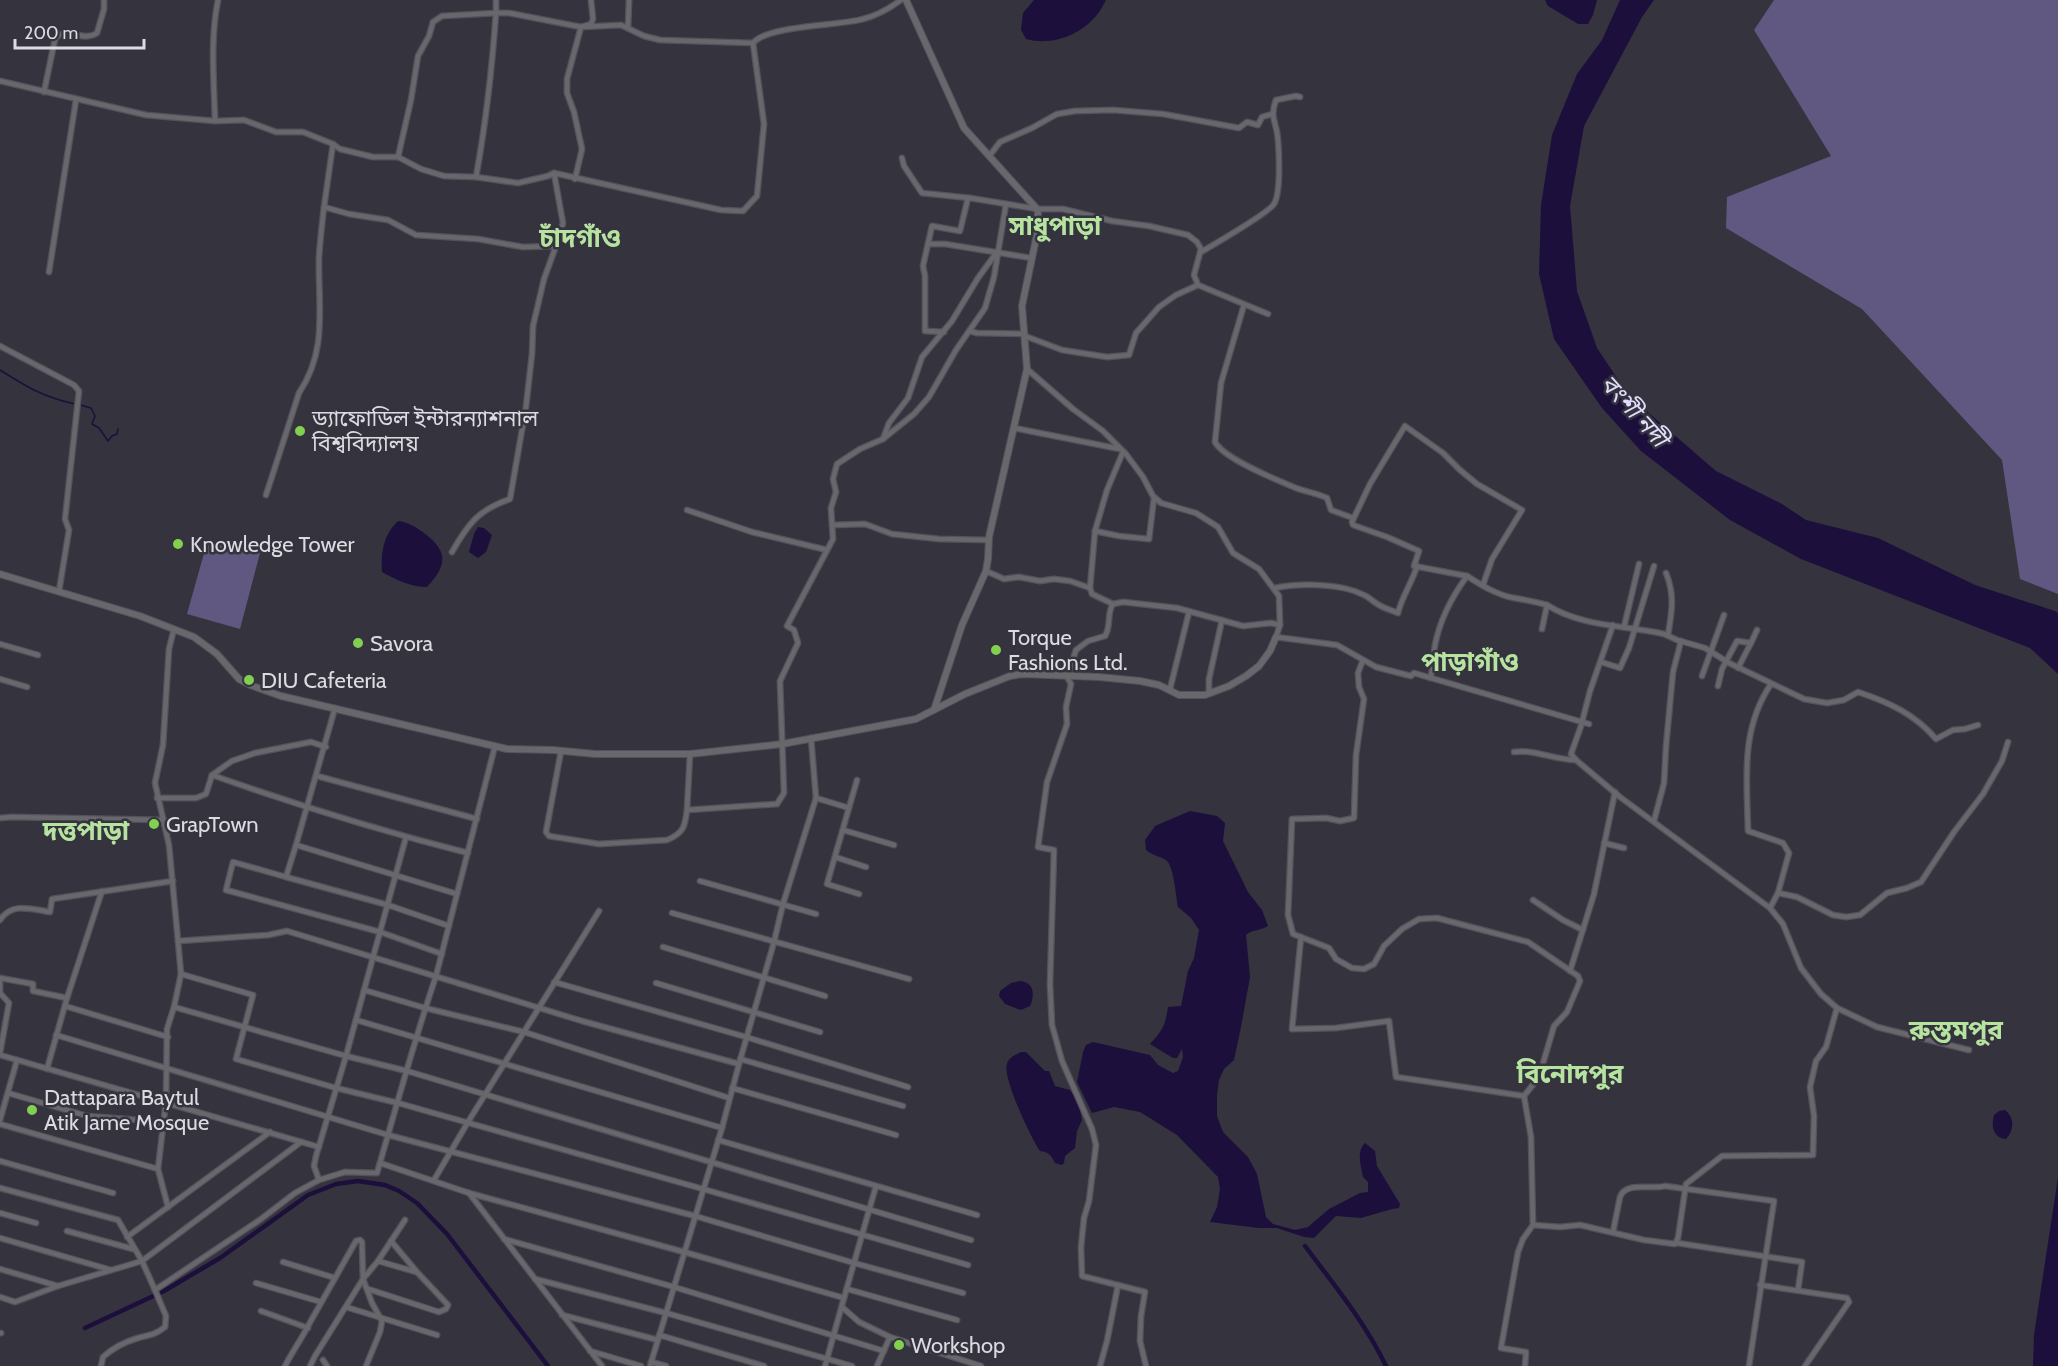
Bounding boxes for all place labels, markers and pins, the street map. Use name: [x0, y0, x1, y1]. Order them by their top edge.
place label: ড্যাফোডিল ইন্টারন্যাশনাল বিশ্ববিদ্যালয়: [311, 405, 539, 457]
marker: ড্যাফোডিল ইন্টারন্যাশনাল বিশ্ববিদ্যালয়: [293, 424, 307, 438]
place label: Knowledge Tower: [190, 531, 354, 558]
marker: Knowledge Tower: [171, 537, 185, 551]
place label: Torque Fashions Ltd.: [1008, 624, 1128, 676]
place label: Savora: [370, 630, 434, 657]
marker: Savora: [351, 636, 365, 650]
marker: Torque Fashions Ltd.: [989, 643, 1003, 657]
place label: DIU Cafeteria: [261, 667, 387, 694]
marker: DIU Cafeteria: [242, 673, 256, 687]
place label: GrapTown: [166, 811, 259, 838]
marker: GrapTown: [147, 817, 161, 831]
place label: Dattapara Baytul Atik Jame Mosque: [44, 1084, 209, 1136]
marker: Dattapara Baytul Atik Jame Mosque: [25, 1103, 39, 1117]
place label: Workshop: [911, 1332, 1005, 1359]
marker: Workshop: [892, 1338, 906, 1352]

